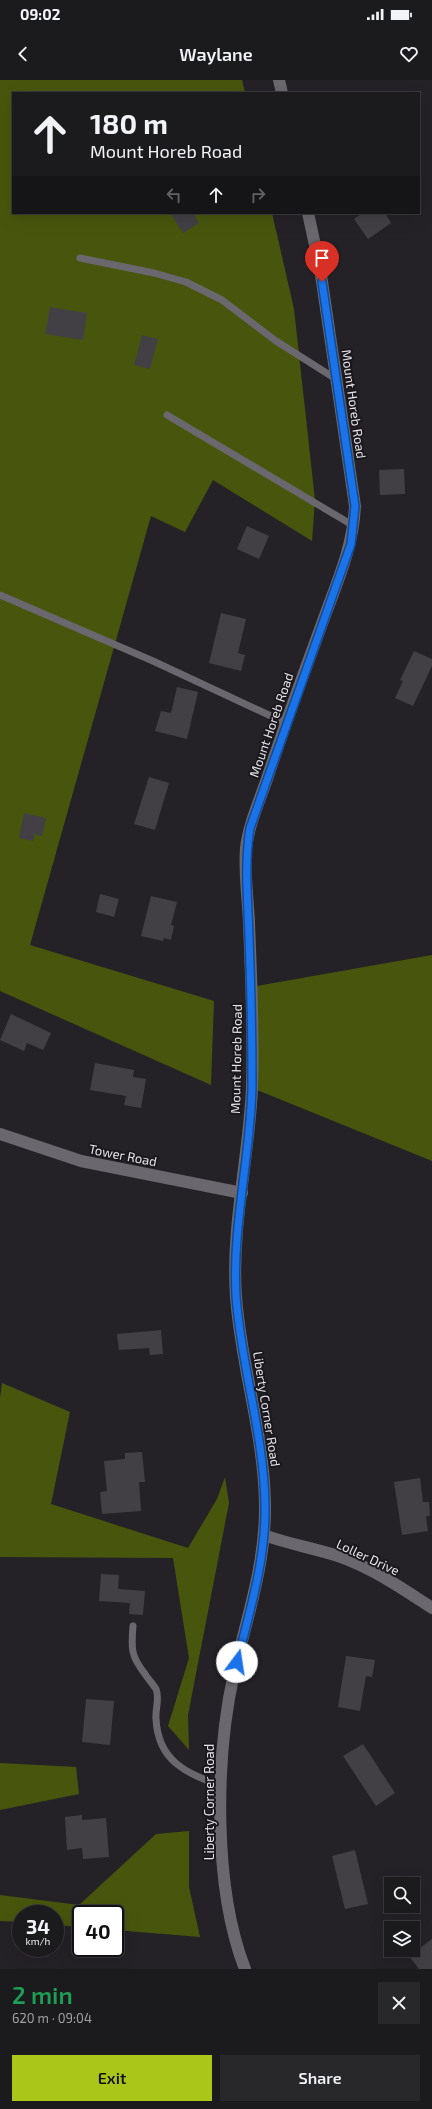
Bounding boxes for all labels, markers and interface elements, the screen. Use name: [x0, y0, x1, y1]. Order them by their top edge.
text: 09:02: [20, 5, 60, 23]
icon: back: [12, 43, 34, 65]
text: Waylane: [179, 43, 253, 65]
icon: heart: [398, 43, 420, 65]
text: 180 m: [90, 106, 168, 140]
icon: ahead: [24, 108, 76, 160]
text: Mount Horeb Road: [90, 140, 242, 162]
icon: left: [163, 184, 185, 206]
icon: ahead: [205, 184, 227, 206]
icon: right: [247, 184, 269, 206]
pin: [305, 241, 339, 282]
icon: arrive: [311, 247, 333, 269]
street label: Mount Horeb Road: [338, 348, 370, 460]
street label: Mount Horeb Road: [246, 670, 296, 780]
street label: Mount Horeb Road: [227, 1004, 245, 1114]
street label: Tower Road: [88, 1141, 158, 1169]
street label: Liberty Corner Road: [250, 1350, 284, 1468]
street label: Loller Drive: [334, 1535, 402, 1579]
position arrow: [216, 1641, 258, 1683]
street label: Liberty Corner Road: [201, 1744, 217, 1860]
map controls: [384, 1877, 420, 1957]
button: search: [384, 1877, 420, 1913]
speed limit sign: 40: [72, 1905, 124, 1957]
text: 34: [26, 1914, 50, 1938]
button: layers: [384, 1921, 420, 1957]
text: km/h: [26, 1935, 50, 1947]
text: 2 min: [12, 1980, 73, 2009]
button: close: [378, 1982, 420, 2024]
text: 620 m · 09:04: [12, 2010, 92, 2026]
button: Exit: [12, 2055, 212, 2101]
button: Share: [220, 2055, 420, 2101]

